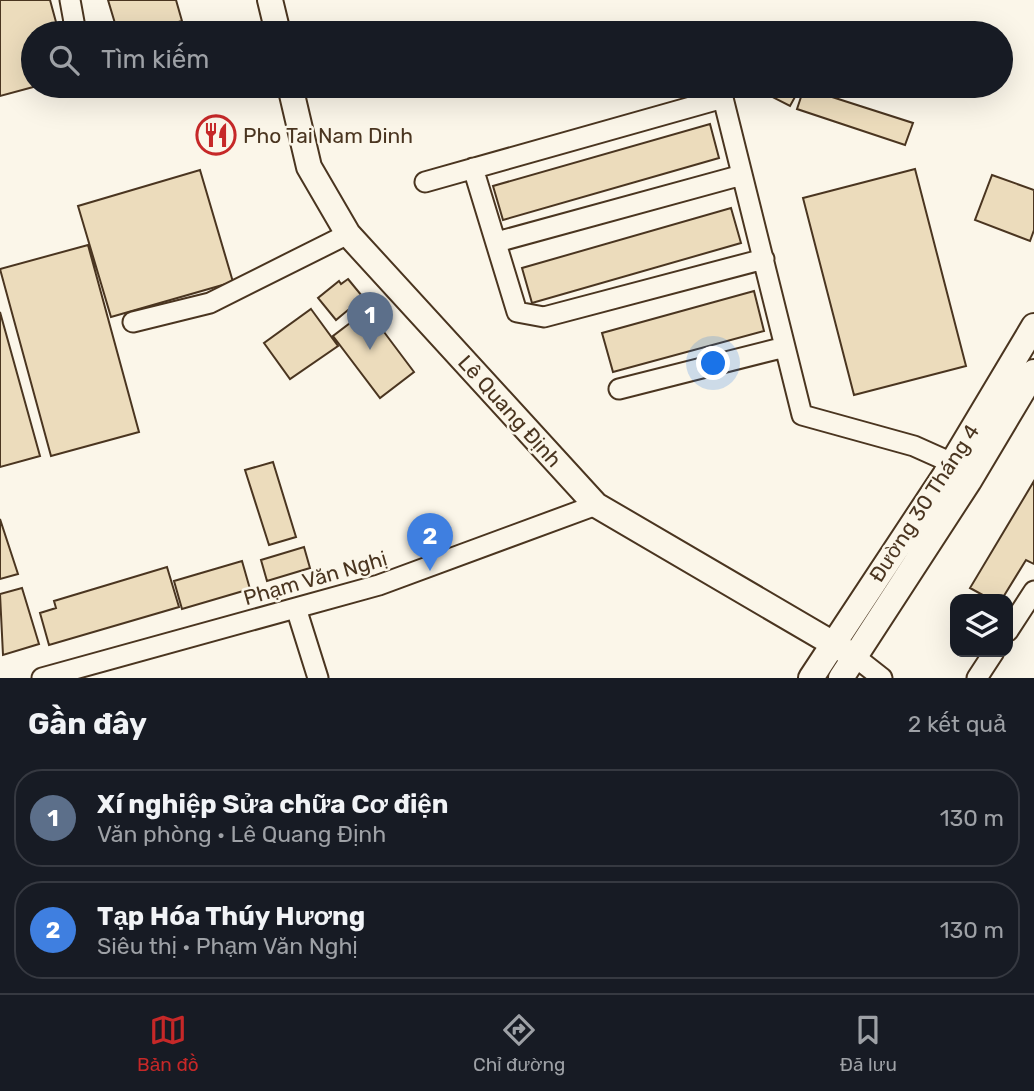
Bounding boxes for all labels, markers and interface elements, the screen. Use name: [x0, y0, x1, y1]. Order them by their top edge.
search box: [21, 21, 1013, 98]
icon: search: [45, 41, 83, 79]
text: Tìm kiếm: [101, 44, 209, 75]
restaurant icon: Pho Tai Nam Dinh: [195, 114, 237, 156]
place label: Pho Tai Nam Dinh: [243, 123, 413, 148]
pin: 1: [347, 292, 393, 350]
your location: [696, 346, 730, 380]
street label: Lê Quang Định: [453, 350, 567, 472]
street label: Đường 30 Tháng 4: [864, 419, 984, 587]
pin: 2: [407, 513, 453, 571]
street label: Phạm Văn Nghị: [241, 546, 389, 610]
map controls: [950, 594, 1013, 657]
button: layers: [950, 594, 1013, 657]
text: Gần đây: [28, 706, 147, 742]
text: 2 kết quả: [908, 710, 1006, 738]
text: Xí nghiệp Sửa chữa Cơ điện: [97, 789, 449, 820]
text: 1: [47, 804, 59, 832]
text: 130 m: [940, 804, 1004, 832]
text: Văn phòng · Lê Quang Định: [97, 820, 386, 848]
text: Tạp Hóa Thúy Hương: [97, 901, 365, 932]
text: 2: [46, 916, 60, 944]
text: 130 m: [940, 916, 1004, 944]
text: Siêu thị · Phạm Văn Nghị: [97, 932, 358, 960]
tab: Bản đồ: [137, 1011, 199, 1076]
tab: Chỉ đường: [473, 1011, 565, 1076]
tab: Đã lưu: [840, 1011, 897, 1076]

